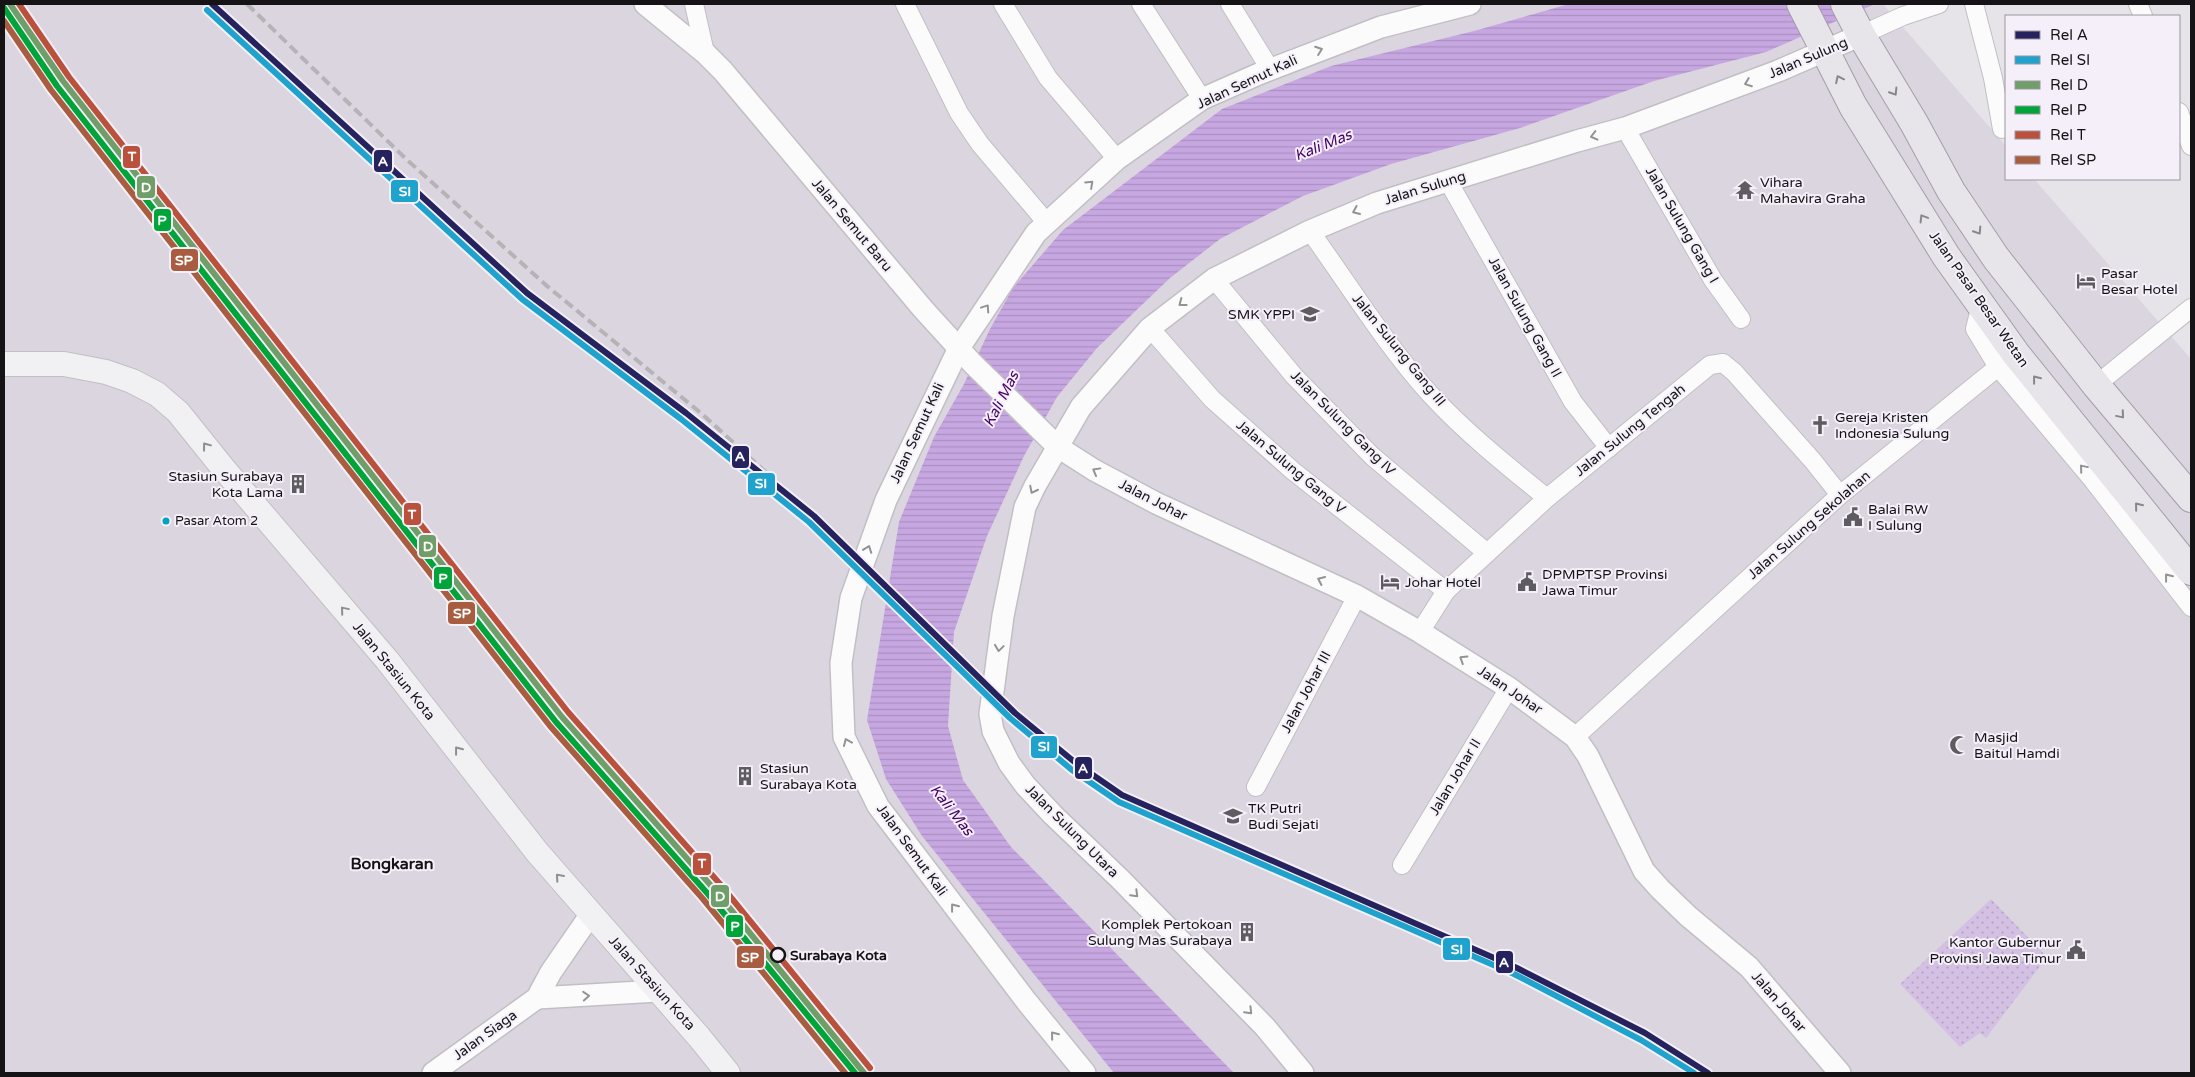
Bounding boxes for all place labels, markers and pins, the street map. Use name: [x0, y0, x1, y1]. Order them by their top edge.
place label: Vihara Mahavira Graha: [1760, 174, 1866, 207]
temple icon: Vihara Mahavira Graha: [1734, 179, 1756, 201]
place label: Pasar Besar Hotel: [2101, 265, 2178, 298]
hotel icon: Pasar Besar Hotel: [2075, 270, 2097, 292]
school or university icon: SMK YPPI: [1299, 303, 1321, 325]
place label: SMK YPPI: [1228, 306, 1295, 323]
place label: Gereja Kristen Indonesia Sulung: [1835, 409, 1949, 442]
church icon: Gereja Kristen Indonesia Sulung: [1809, 414, 1831, 436]
place label: Stasiun Surabaya Kota Lama: [168, 468, 283, 501]
building icon: Stasiun Surabaya Kota Lama: [287, 473, 309, 495]
place label: Balai RW I Sulung: [1868, 501, 1928, 534]
public building icon: Balai RW I Sulung: [1842, 506, 1864, 528]
place label: Pasar Atom 2: [175, 513, 258, 529]
marker: Pasar Atom 2: [161, 516, 171, 526]
place label: DPMPTSP Provinsi Jawa Timur: [1542, 566, 1668, 599]
hotel icon: Johar Hotel: [1379, 571, 1401, 593]
public building icon: DPMPTSP Provinsi Jawa Timur: [1516, 571, 1538, 593]
place label: Johar Hotel: [1405, 574, 1481, 591]
place label: Masjid Baitul Hamdi: [1974, 729, 2060, 762]
mosque icon: Masjid Baitul Hamdi: [1948, 734, 1970, 756]
place label: Stasiun Surabaya Kota: [760, 760, 857, 793]
building icon: Stasiun Surabaya Kota: [734, 765, 756, 787]
place label: TK Putri Budi Sejati: [1248, 800, 1319, 833]
school or university icon: TK Putri Budi Sejati: [1222, 805, 1244, 827]
place label: Komplek Pertokoan Sulung Mas Surabaya: [1088, 916, 1232, 949]
building icon: Komplek Pertokoan Sulung Mas Surabaya: [1236, 921, 1258, 943]
place label: Kantor Gubernur Provinsi Jawa Timur: [1930, 934, 2062, 967]
public building icon: Kantor Gubernur Provinsi Jawa Timur: [2065, 939, 2087, 961]
marker: Surabaya Kota: [770, 947, 786, 963]
place label: Surabaya Kota: [790, 947, 887, 964]

